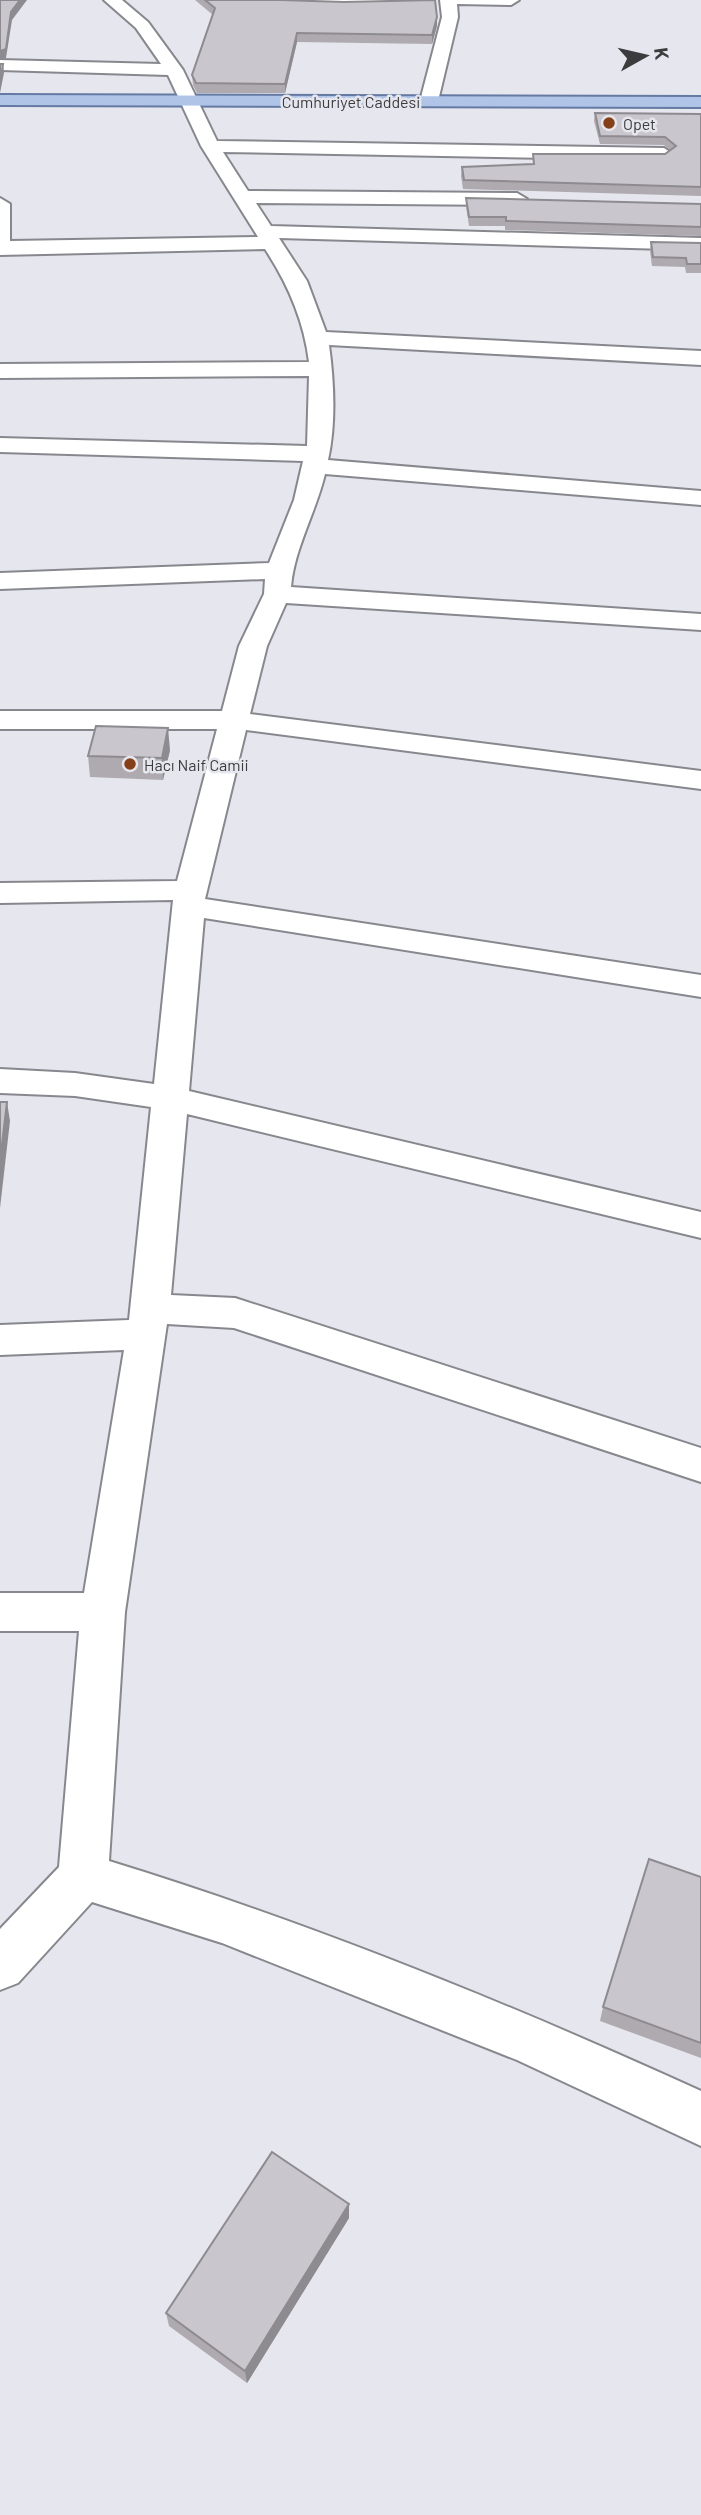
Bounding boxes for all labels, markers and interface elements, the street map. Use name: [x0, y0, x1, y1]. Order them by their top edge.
north arrow: [610, 21, 680, 91]
text: K: [650, 46, 675, 61]
street label: Cumhuriyet Caddesi: [282, 92, 420, 111]
place label: Opet: [623, 114, 656, 133]
marker: Opet: [601, 115, 617, 131]
place label: Hacı Naif Camii: [144, 755, 249, 774]
marker: Hacı Naif Camii: [122, 756, 138, 772]

